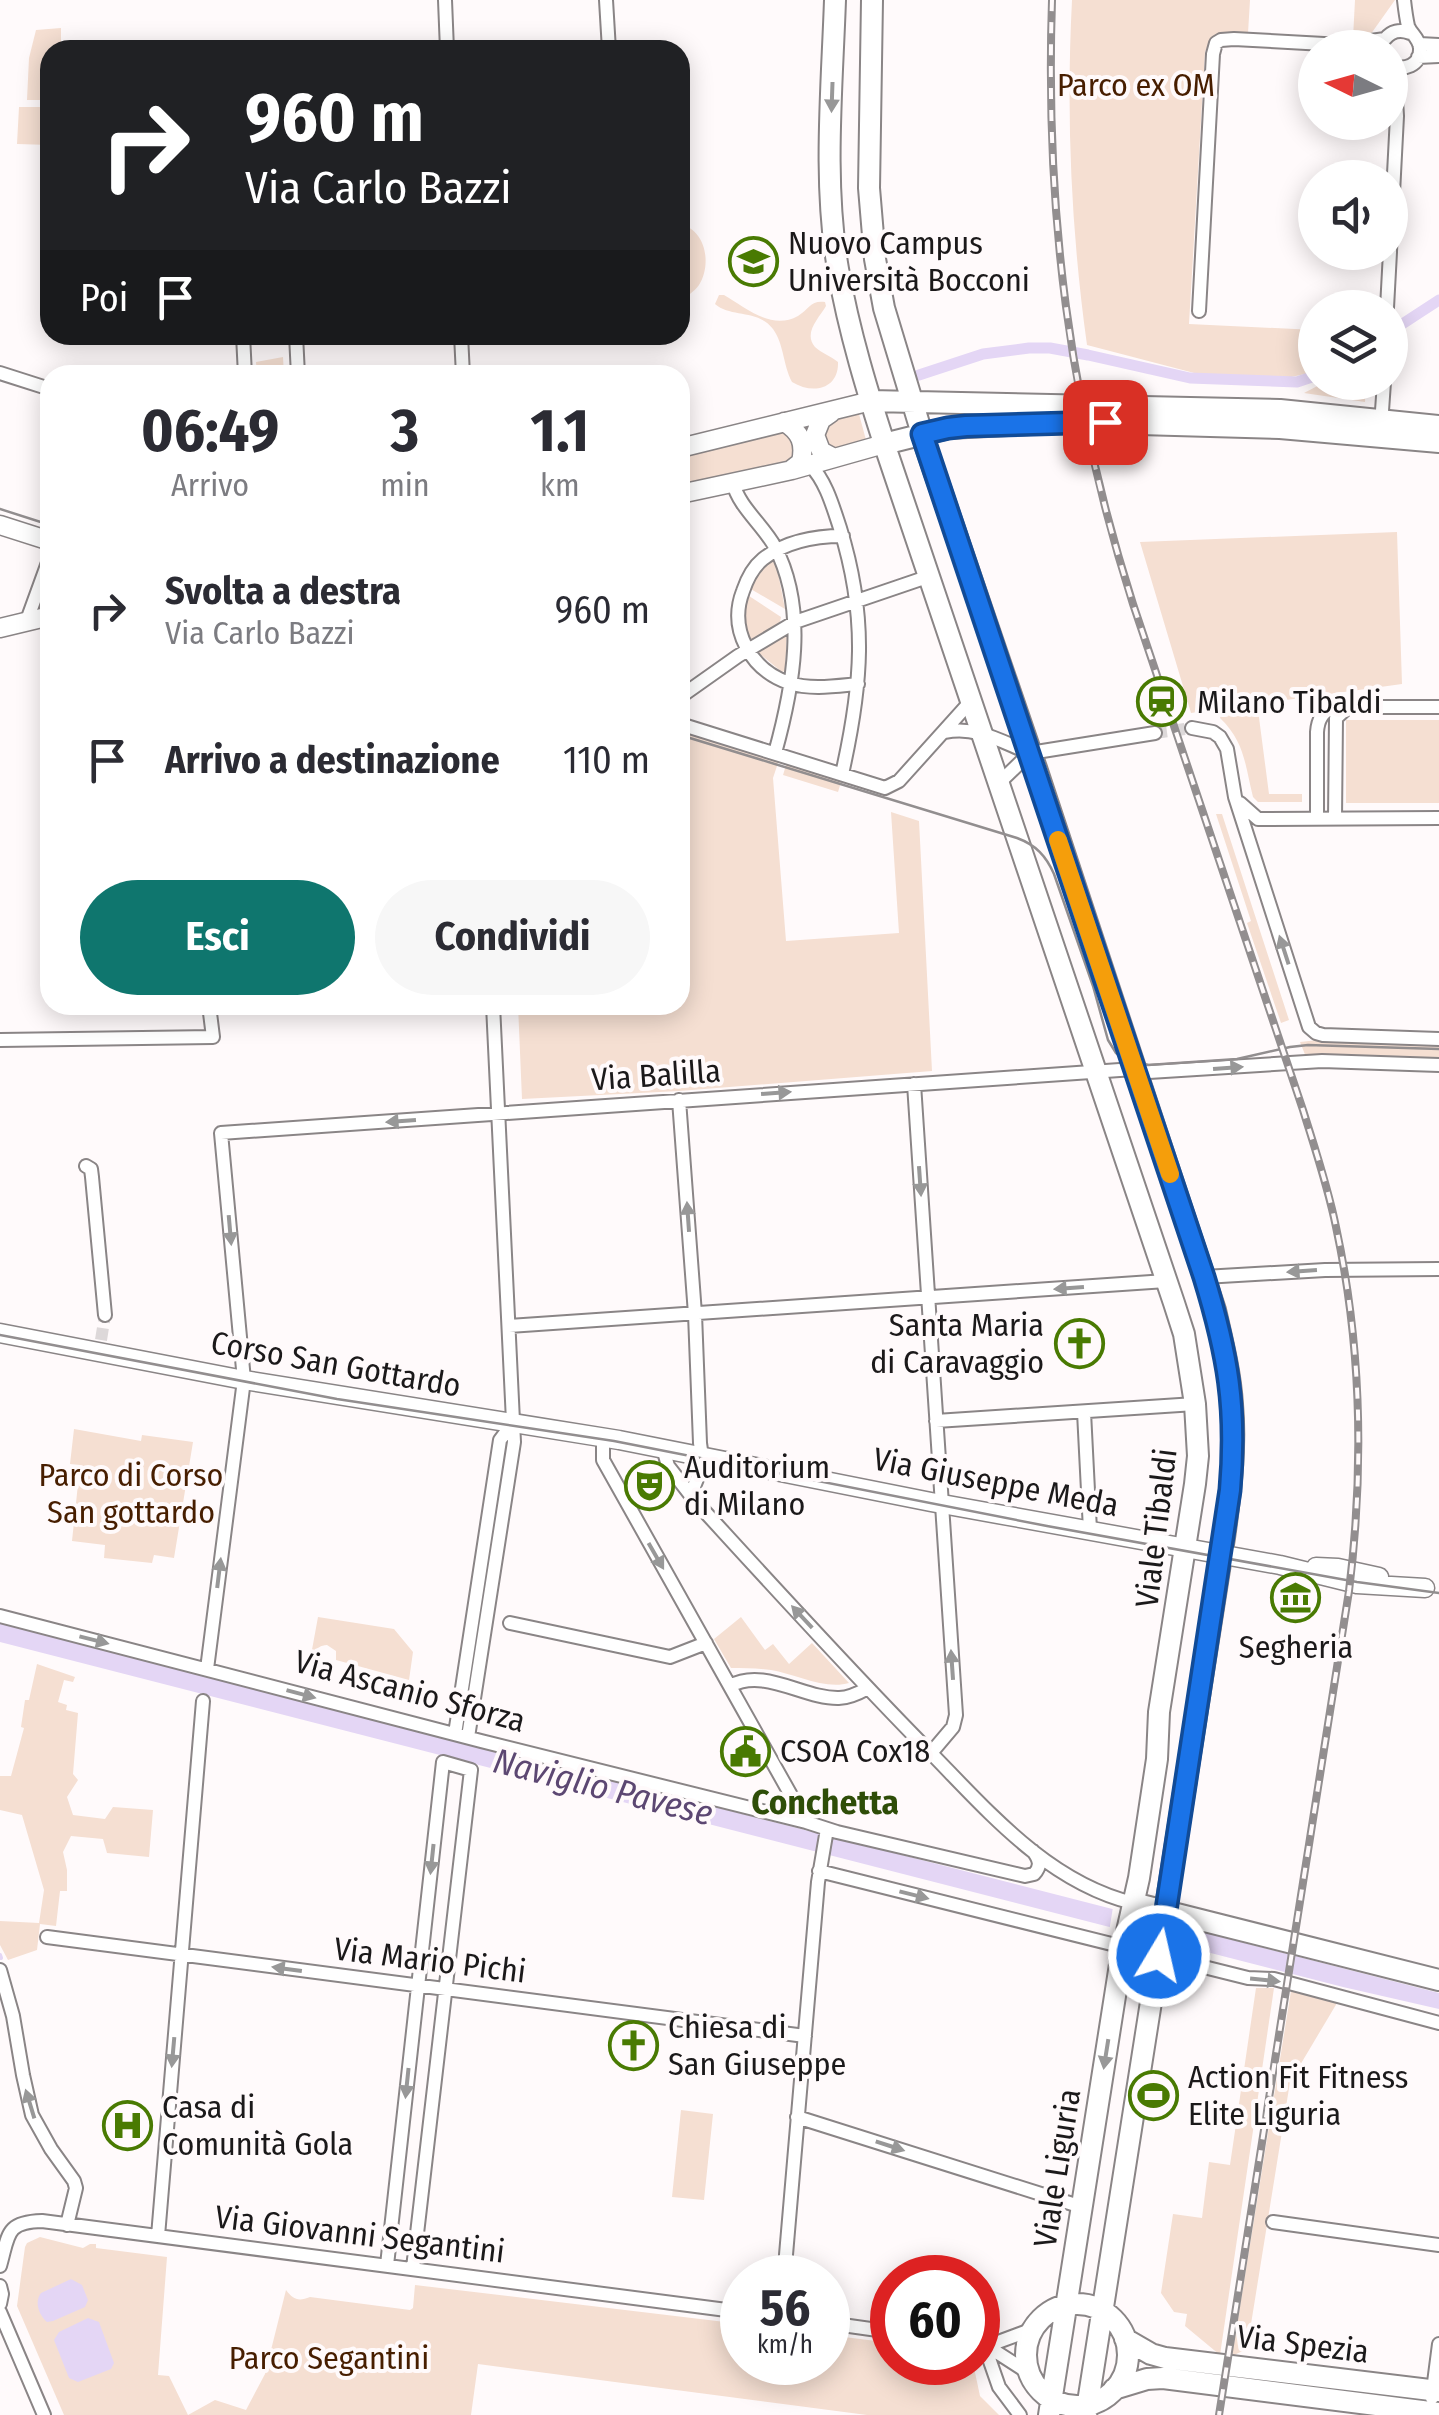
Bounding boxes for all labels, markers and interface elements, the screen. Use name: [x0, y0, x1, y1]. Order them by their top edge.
north arrow: [1298, 30, 1408, 140]
map controls: [1298, 30, 1408, 400]
park label: Parco ex OM: [1057, 66, 1215, 104]
text: 960 m: [245, 76, 424, 160]
icon: right: [80, 80, 210, 210]
one-way arrow: [824, 82, 840, 114]
button: sound: [1298, 160, 1408, 270]
text: Via Carlo Bazzi: [245, 161, 512, 215]
place label: Nuovo Campus Università Bocconi: [788, 224, 1030, 299]
school or university icon: Nuovo Campus Università Bocconi: [727, 235, 779, 287]
icon: arrive: [148, 270, 203, 325]
text: Poi: [80, 275, 128, 321]
button: layers: [1298, 290, 1408, 400]
pin: [1063, 380, 1148, 465]
text: 06:49: [141, 395, 279, 467]
text: 3: [391, 395, 419, 467]
text: 1.1: [531, 395, 589, 467]
icon: arrive: [1078, 395, 1133, 450]
text: Arrivo: [171, 466, 249, 504]
text: min: [380, 466, 430, 504]
text: km: [540, 466, 580, 504]
text: Svolta a destra: [165, 568, 401, 614]
icon: right: [80, 583, 135, 638]
text: 960 m: [555, 587, 650, 633]
text: Via Carlo Bazzi: [165, 614, 355, 652]
station icon: Milano Tibaldi: [1136, 676, 1188, 728]
place label: Milano Tibaldi: [1197, 683, 1381, 721]
icon: arrive: [80, 733, 135, 788]
text: Arrivo a destinazione: [165, 737, 500, 783]
text: 110 m: [563, 737, 650, 783]
button: Esci: [80, 880, 355, 995]
button: Condividi: [375, 880, 650, 995]
one-way arrow: [1275, 935, 1290, 965]
street label: Via Balilla: [590, 1052, 722, 1098]
one-way arrow: [1212, 1059, 1244, 1075]
one-way arrow: [761, 1085, 793, 1101]
one-way arrow: [385, 1113, 417, 1129]
one-way arrow: [912, 1166, 928, 1198]
one-way arrow: [680, 1200, 696, 1232]
one-way arrow: [222, 1215, 238, 1247]
one-way arrow: [1285, 1264, 1317, 1280]
one-way arrow: [1053, 1280, 1085, 1296]
place label: Santa Maria di Caravaggio: [870, 1306, 1044, 1381]
church icon: Santa Maria di Caravaggio: [1053, 1317, 1105, 1369]
street label: Corso San Gottardo: [208, 1323, 464, 1405]
street label: Via Giuseppe Meda: [870, 1440, 1122, 1524]
street label: Viale Tibaldi: [1127, 1446, 1185, 1610]
place label: Auditorium di Milano: [684, 1448, 830, 1523]
park label: Parco di Corso San gottardo: [39, 1456, 223, 1531]
theatre icon: Auditorium di Milano: [623, 1459, 675, 1511]
one-way arrow: [647, 1542, 664, 1571]
one-way arrow: [212, 1556, 228, 1588]
museum icon: Segheria: [1270, 1571, 1322, 1623]
one-way arrow: [791, 1605, 814, 1629]
place label: Segheria: [1239, 1628, 1353, 1666]
one-way arrow: [79, 1633, 110, 1649]
street label: Via Ascanio Sforza: [291, 1642, 529, 1740]
one-way arrow: [944, 1648, 960, 1680]
one-way arrow: [286, 1686, 317, 1702]
public building icon: CSOA Cox18: [719, 1725, 771, 1777]
place label: CSOA Cox18: [780, 1732, 930, 1770]
water label: Naviglio Pavese: [489, 1739, 717, 1835]
district label: Conchetta: [751, 1781, 899, 1823]
one-way arrow: [424, 1844, 440, 1875]
one-way arrow: [899, 1888, 930, 1903]
position arrow: [1107, 1904, 1211, 2008]
street label: Via Mario Pichi: [332, 1929, 528, 1991]
one-way arrow: [270, 1961, 302, 1977]
one-way arrow: [1250, 1972, 1281, 1988]
place label: Chiesa di San Giuseppe: [668, 2008, 846, 2083]
church icon: Chiesa di San Giuseppe: [607, 2019, 659, 2071]
one-way arrow: [165, 2036, 181, 2068]
one-way arrow: [1097, 2039, 1113, 2070]
place label: Action Fit Fitness Elite Liguria: [1188, 2058, 1409, 2133]
one-way arrow: [399, 2068, 415, 2100]
sports icon: Action Fit Fitness Elite Liguria: [1127, 2069, 1179, 2121]
street label: Viale Liguria: [1026, 2086, 1088, 2250]
one-way arrow: [22, 2088, 37, 2118]
place label: Casa di Comunità Gola: [162, 2088, 353, 2163]
hospital icon: Casa di Comunità Gola: [101, 2099, 153, 2151]
one-way arrow: [876, 2140, 906, 2155]
street label: Via Giovanni Segantini: [213, 2197, 507, 2271]
speed limit sign: 60: [870, 2255, 1000, 2385]
text: 56: [760, 2278, 810, 2338]
street label: Via Spezia: [1235, 2317, 1371, 2371]
text: km/h: [757, 2330, 813, 2360]
park label: Parco Segantini: [229, 2339, 429, 2377]

